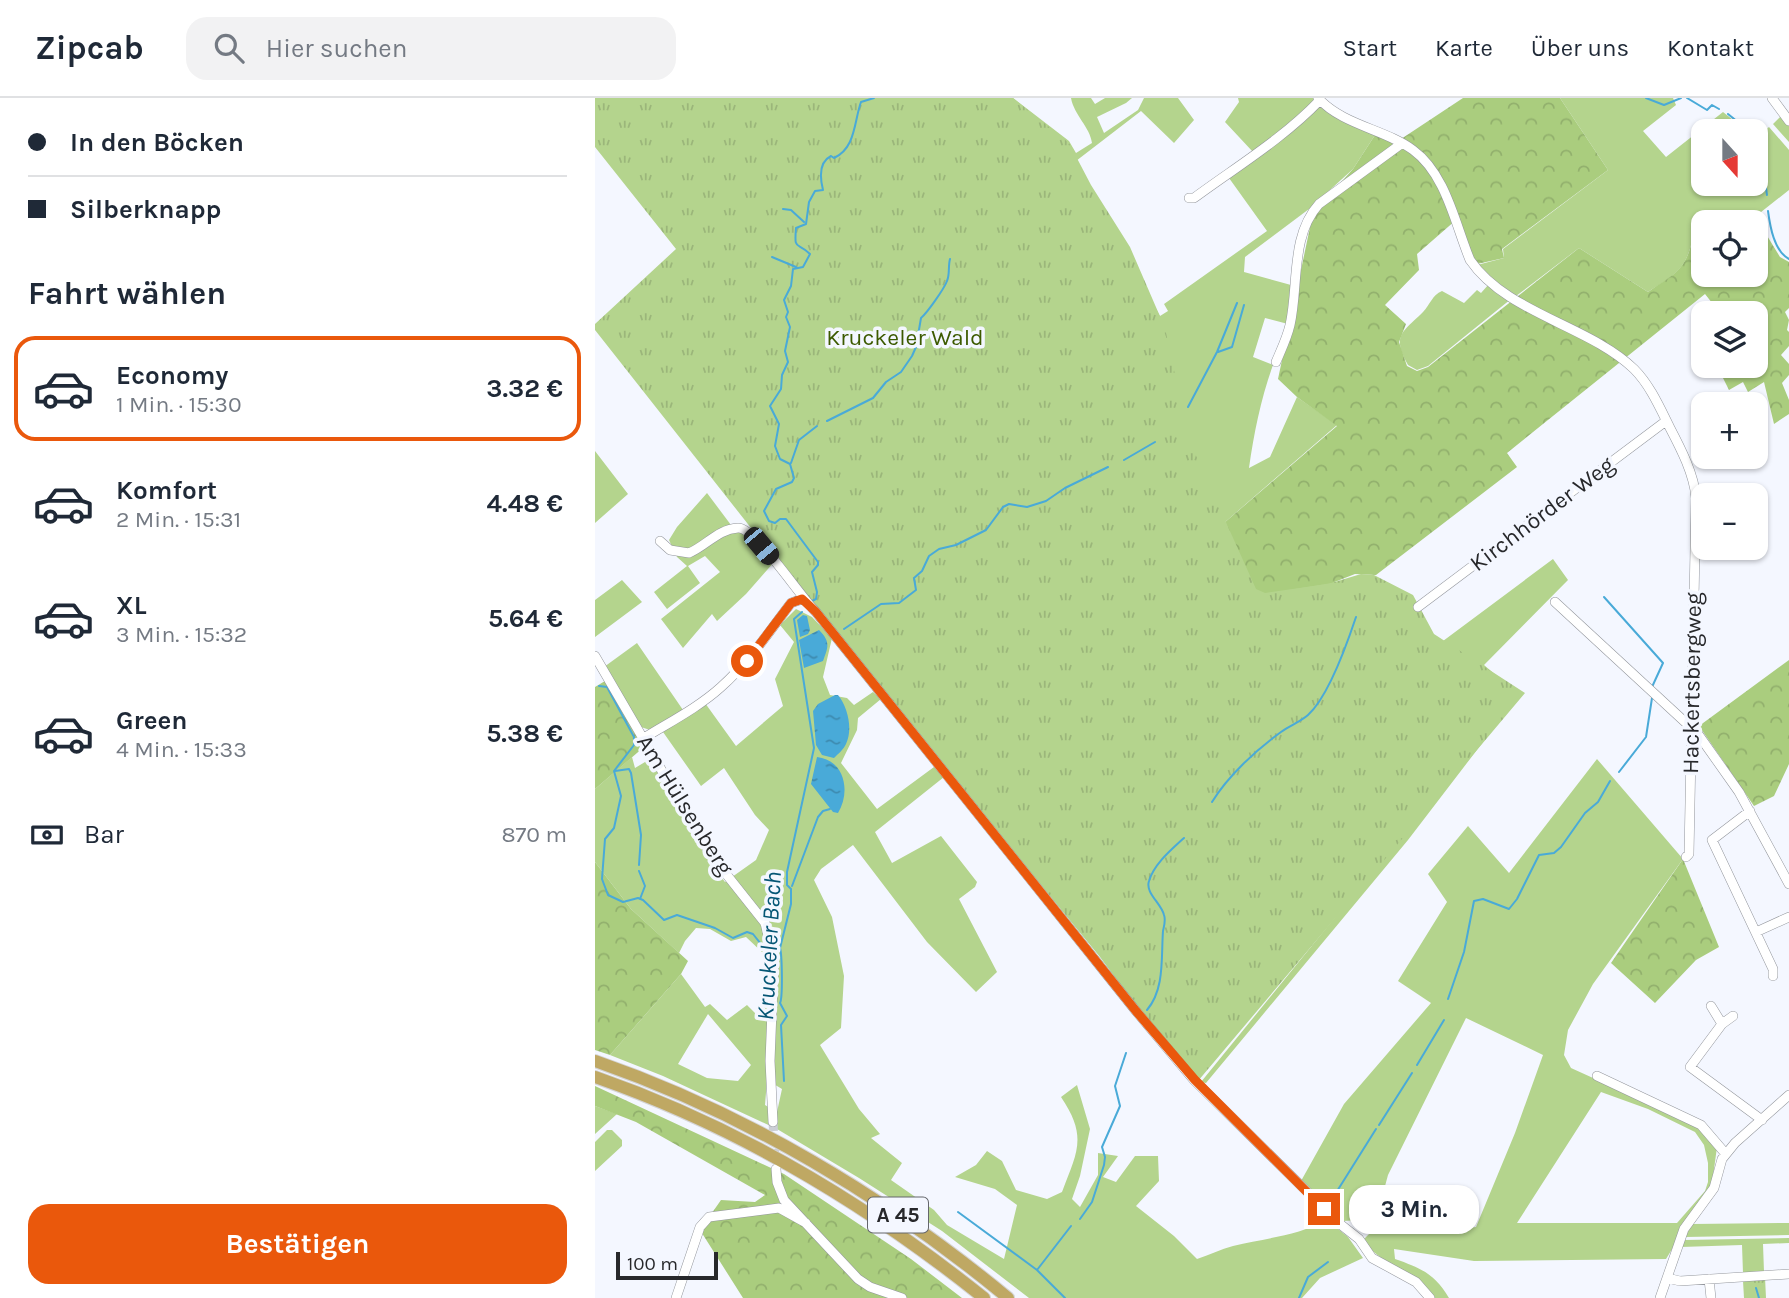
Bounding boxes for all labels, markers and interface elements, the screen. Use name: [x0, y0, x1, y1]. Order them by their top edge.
search box: [186, 17, 676, 80]
text: Zipcab: [35, 29, 144, 67]
icon: search: [210, 29, 248, 67]
text: Hier suchen: [266, 33, 407, 64]
text: Start: [1343, 34, 1397, 62]
text: Karte: [1435, 34, 1493, 62]
text: Über uns: [1531, 34, 1629, 62]
text: Kontakt: [1667, 34, 1754, 62]
north arrow: [1691, 119, 1767, 196]
map controls: [1691, 119, 1768, 560]
text: In den Böcken: [70, 127, 244, 158]
text: Silberknapp: [70, 194, 221, 225]
button: locate: [1691, 210, 1768, 287]
text: Fahrt wählen: [28, 275, 226, 312]
button: layers: [1691, 301, 1768, 378]
park label: Kruckeler Wald: [826, 324, 984, 351]
icon: car: [32, 357, 95, 420]
text: Economy: [116, 360, 228, 391]
text: 3.32 €: [486, 373, 563, 404]
text: 1 Min. · 15:30: [116, 391, 242, 418]
button: +: [1691, 392, 1768, 469]
street label: Kirchhörder Weg: [1465, 451, 1619, 577]
icon: car: [32, 472, 95, 535]
text: Komfort: [116, 475, 217, 506]
button: −: [1691, 483, 1768, 560]
text: 4.48 €: [487, 488, 563, 519]
text: 2 Min. · 15:31: [116, 506, 241, 533]
car: [740, 523, 783, 569]
icon: car: [32, 587, 95, 650]
text: XL: [116, 590, 147, 621]
street label: Hackertsbergweg: [1677, 592, 1707, 774]
text: 5.64 €: [488, 603, 563, 634]
text: 3 Min. · 15:32: [116, 621, 247, 648]
route start: [731, 645, 763, 677]
icon: car: [32, 702, 95, 765]
text: Green: [116, 705, 188, 736]
text: 5.38 €: [486, 718, 563, 749]
street label: Am Hülsenberg: [631, 730, 739, 880]
text: 4 Min. · 15:33: [116, 736, 247, 763]
icon: cash: [28, 816, 66, 854]
text: Bar: [84, 819, 124, 850]
text: 870 m: [501, 821, 567, 848]
water label: Kruckeler Bach: [751, 871, 787, 1021]
callout: 3 Min.: [1349, 1184, 1478, 1234]
route end: [1308, 1193, 1340, 1225]
text: 3 Min.: [1380, 1196, 1448, 1223]
road number: A 45: [868, 1198, 928, 1232]
button: Bestätigen: [28, 1204, 567, 1284]
scale bar: [616, 1249, 717, 1281]
text: 100 m: [627, 1253, 678, 1275]

